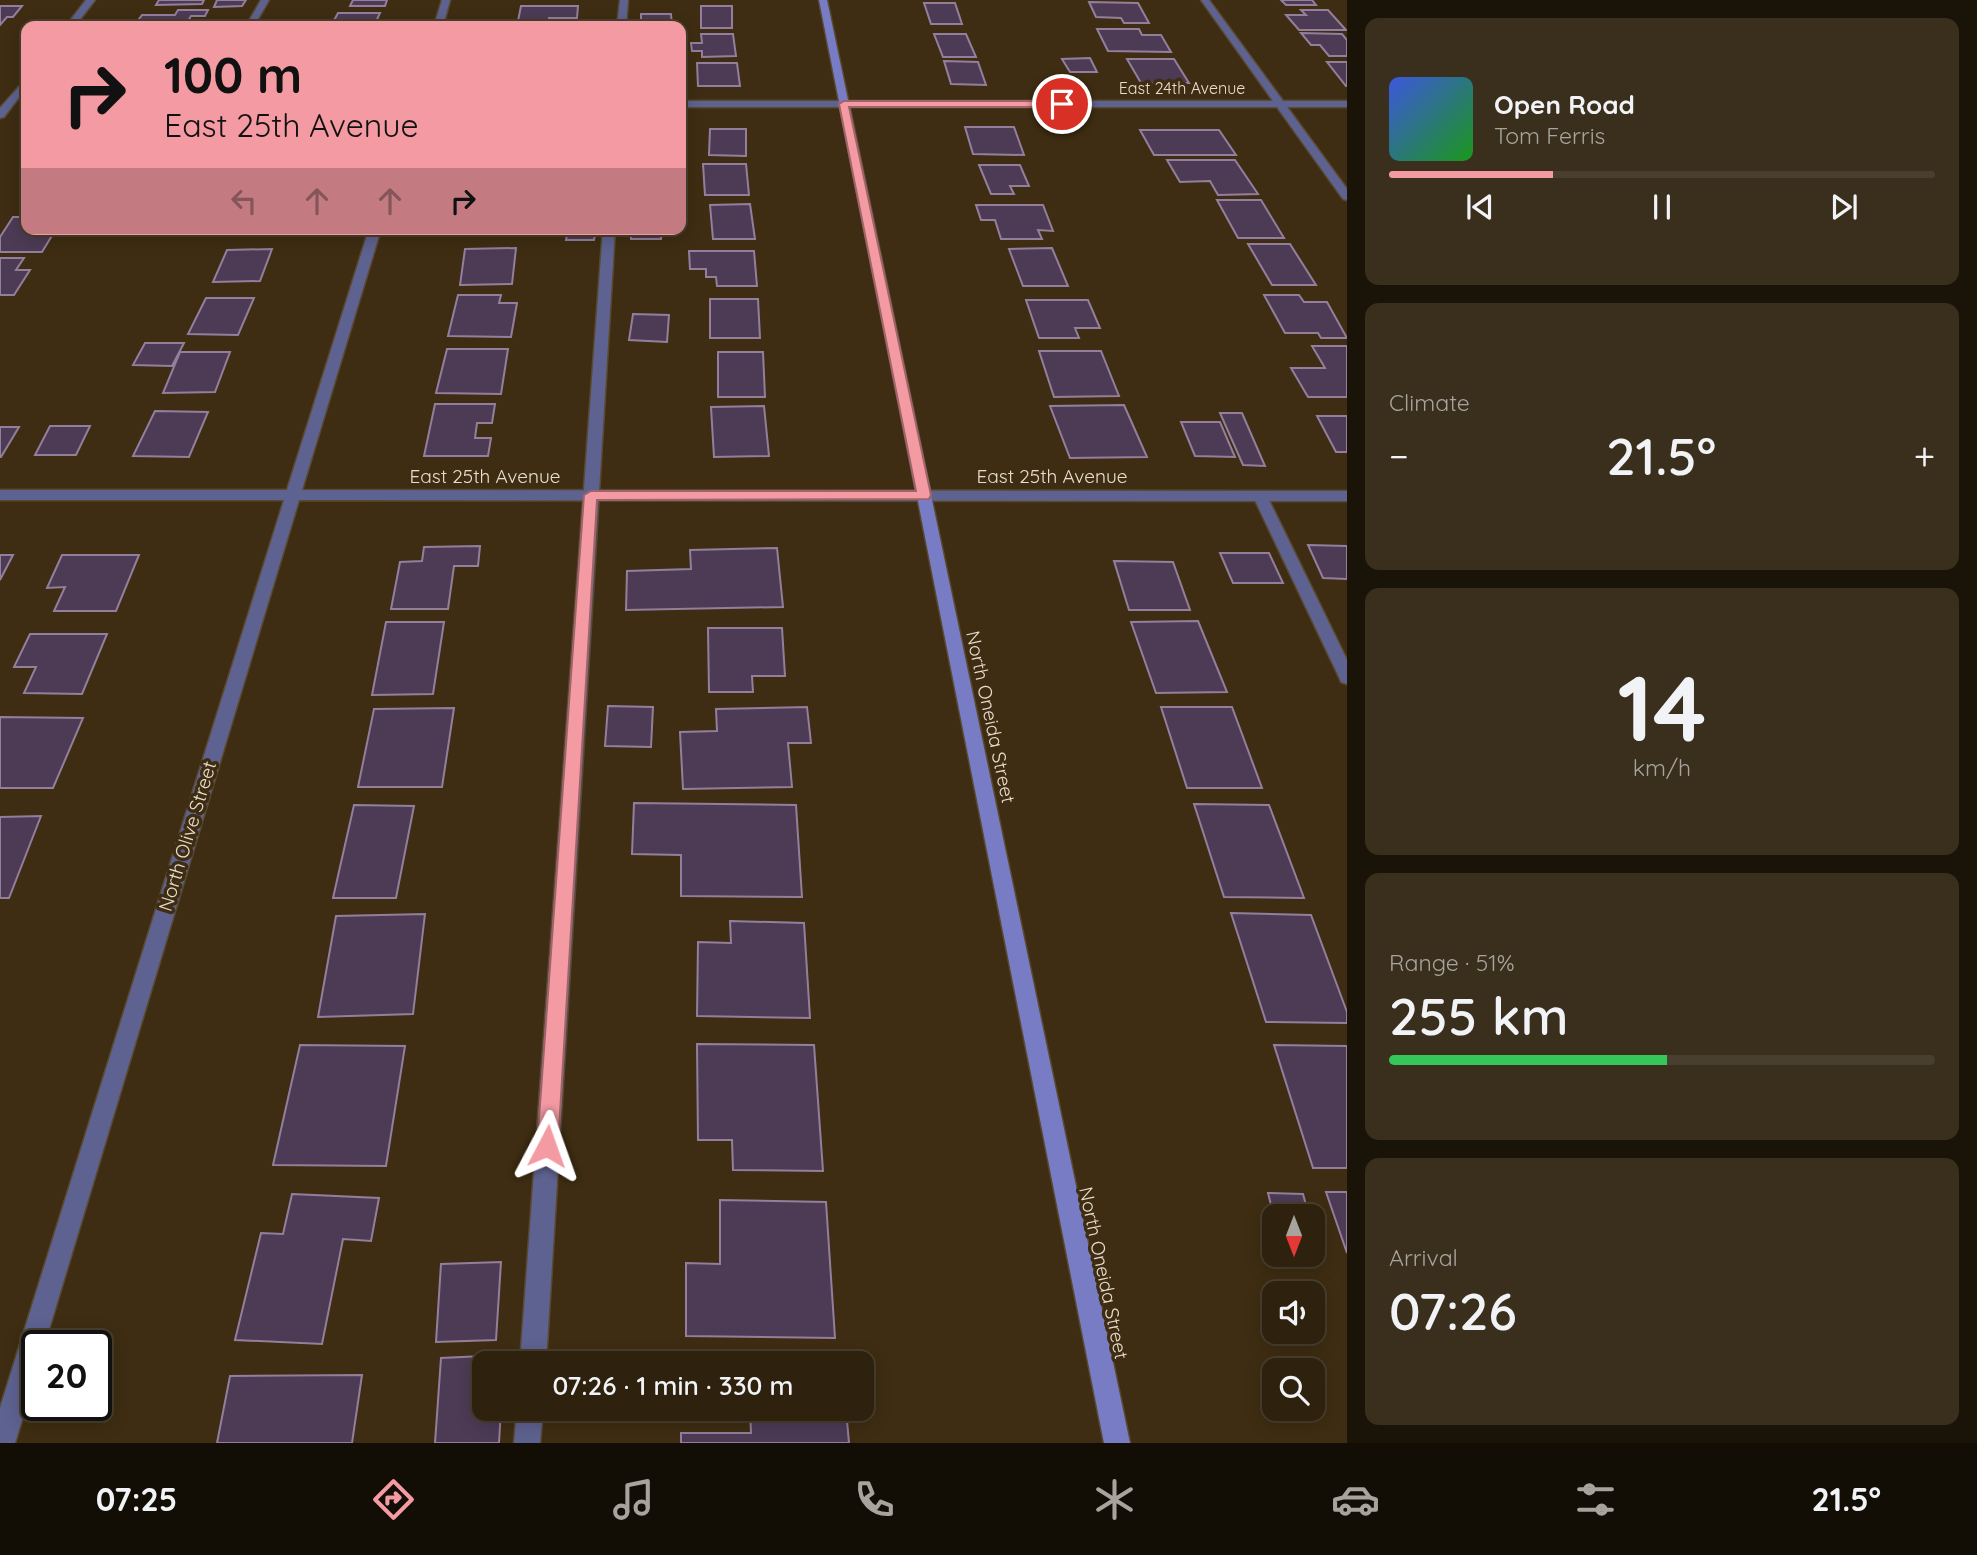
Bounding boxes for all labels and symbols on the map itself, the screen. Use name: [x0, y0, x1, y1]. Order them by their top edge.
pin: [1032, 74, 1092, 134]
street label: East 24th Avenue: [1119, 78, 1245, 98]
street label: East 25th Avenue: [409, 464, 561, 488]
street label: East 25th Avenue: [976, 464, 1128, 488]
street label: North Oneida Street: [961, 629, 1021, 805]
street label: North Olive Street: [153, 758, 221, 914]
position arrow: [510, 1109, 584, 1183]
street label: North Oneida Street: [1074, 1185, 1134, 1361]
north arrow: [1262, 1204, 1325, 1267]
speed limit sign: 20: [21, 1330, 112, 1421]

